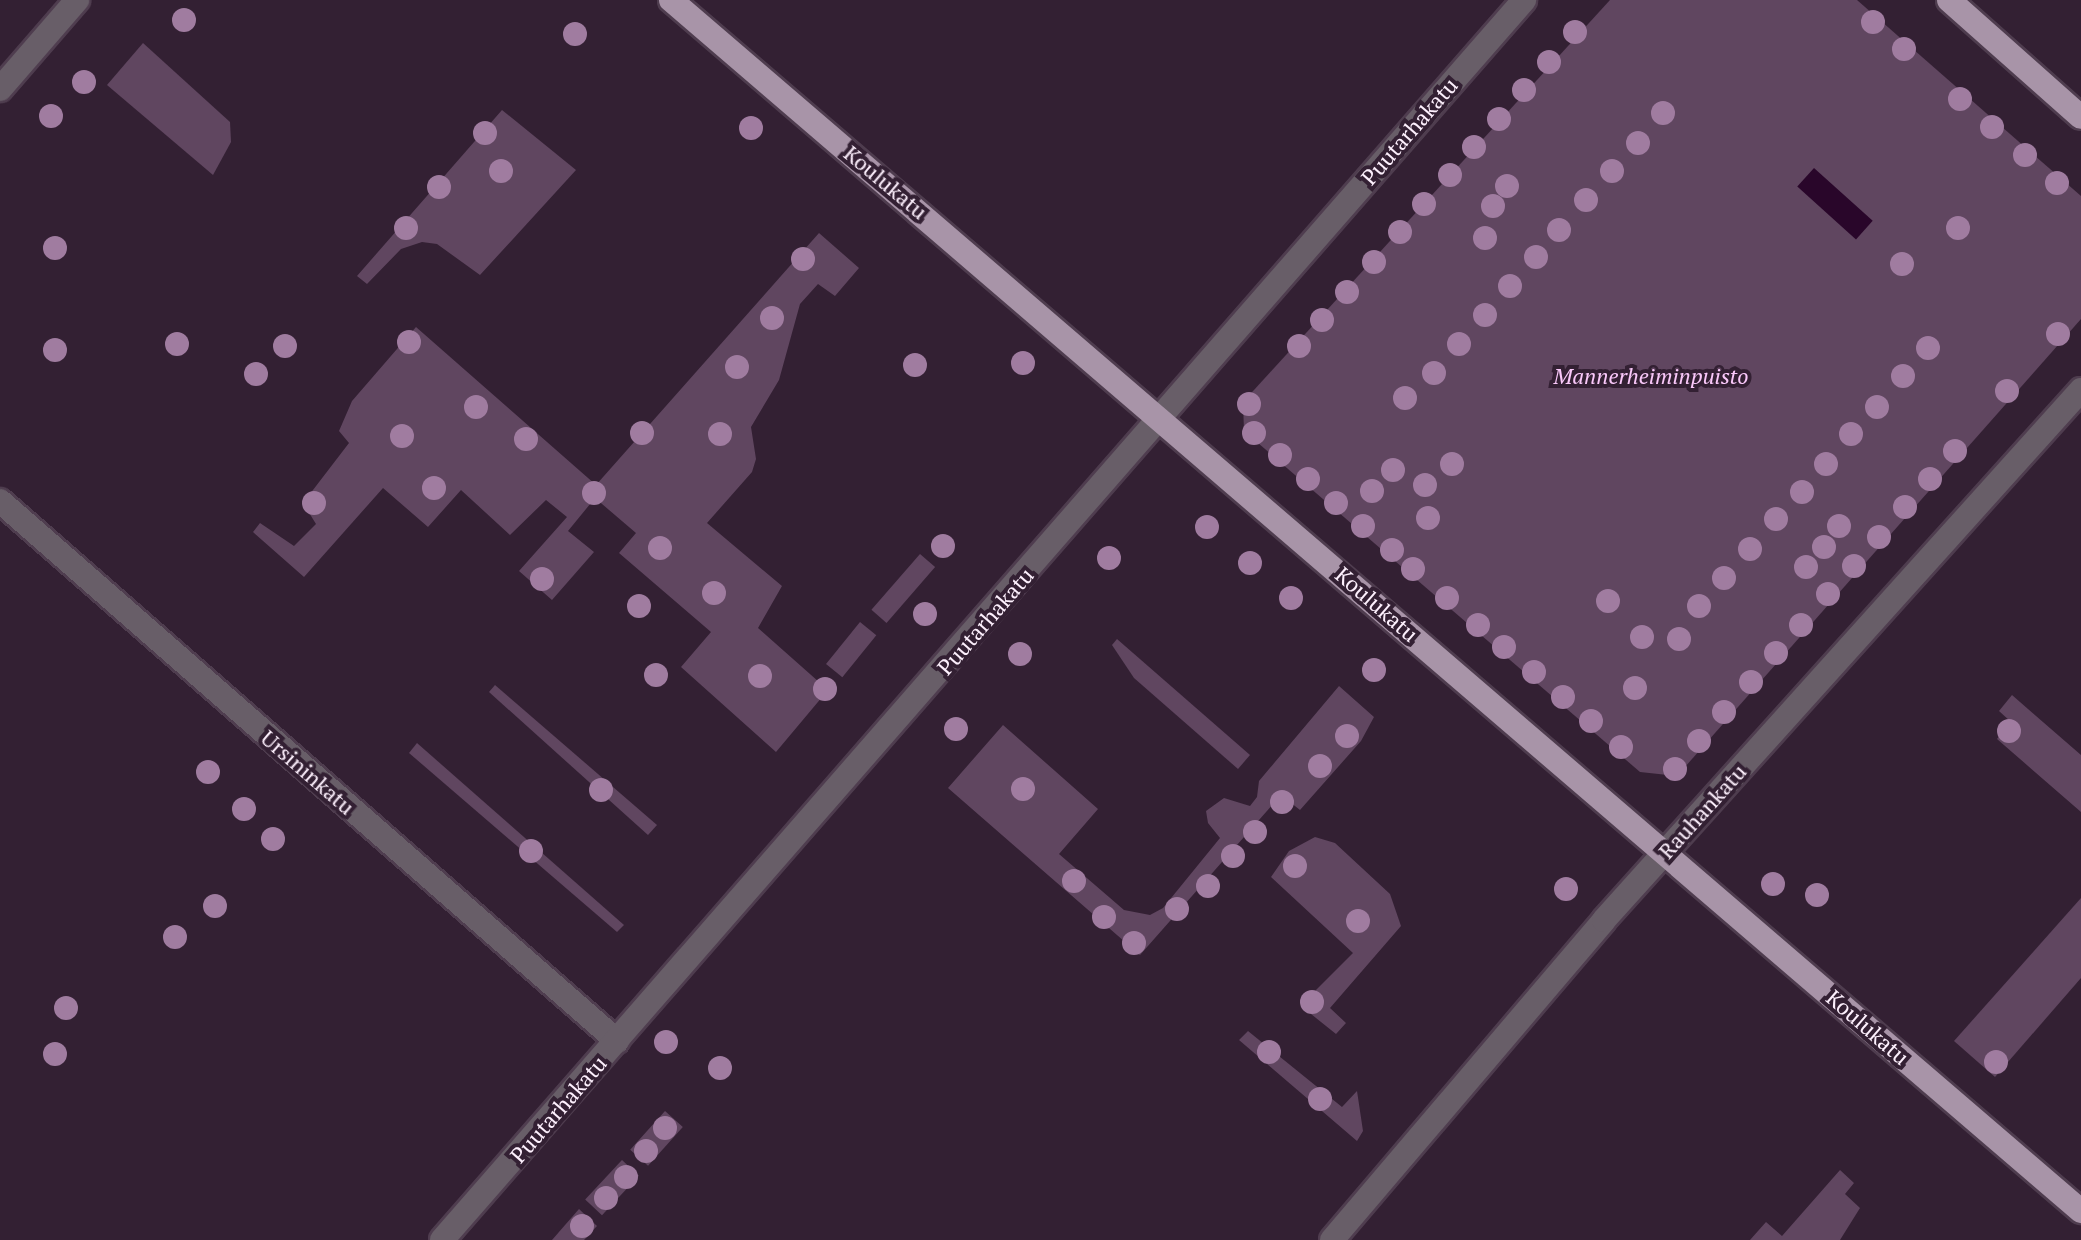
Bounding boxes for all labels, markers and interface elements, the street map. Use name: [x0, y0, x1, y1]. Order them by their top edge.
street label: Puutarhakatu: [1355, 72, 1463, 190]
street label: Koulukatu: [839, 140, 933, 224]
park label: Mannerheiminpuisto: [1554, 363, 1748, 389]
street label: Koulukatu: [1330, 561, 1424, 647]
street label: Puutarhakatu: [931, 562, 1039, 680]
street label: Ursininkatu: [256, 724, 360, 820]
street label: Rauhankatu: [1653, 758, 1751, 864]
street label: Koulukatu: [1821, 984, 1915, 1070]
street label: Puutarhakatu: [504, 1050, 612, 1168]

